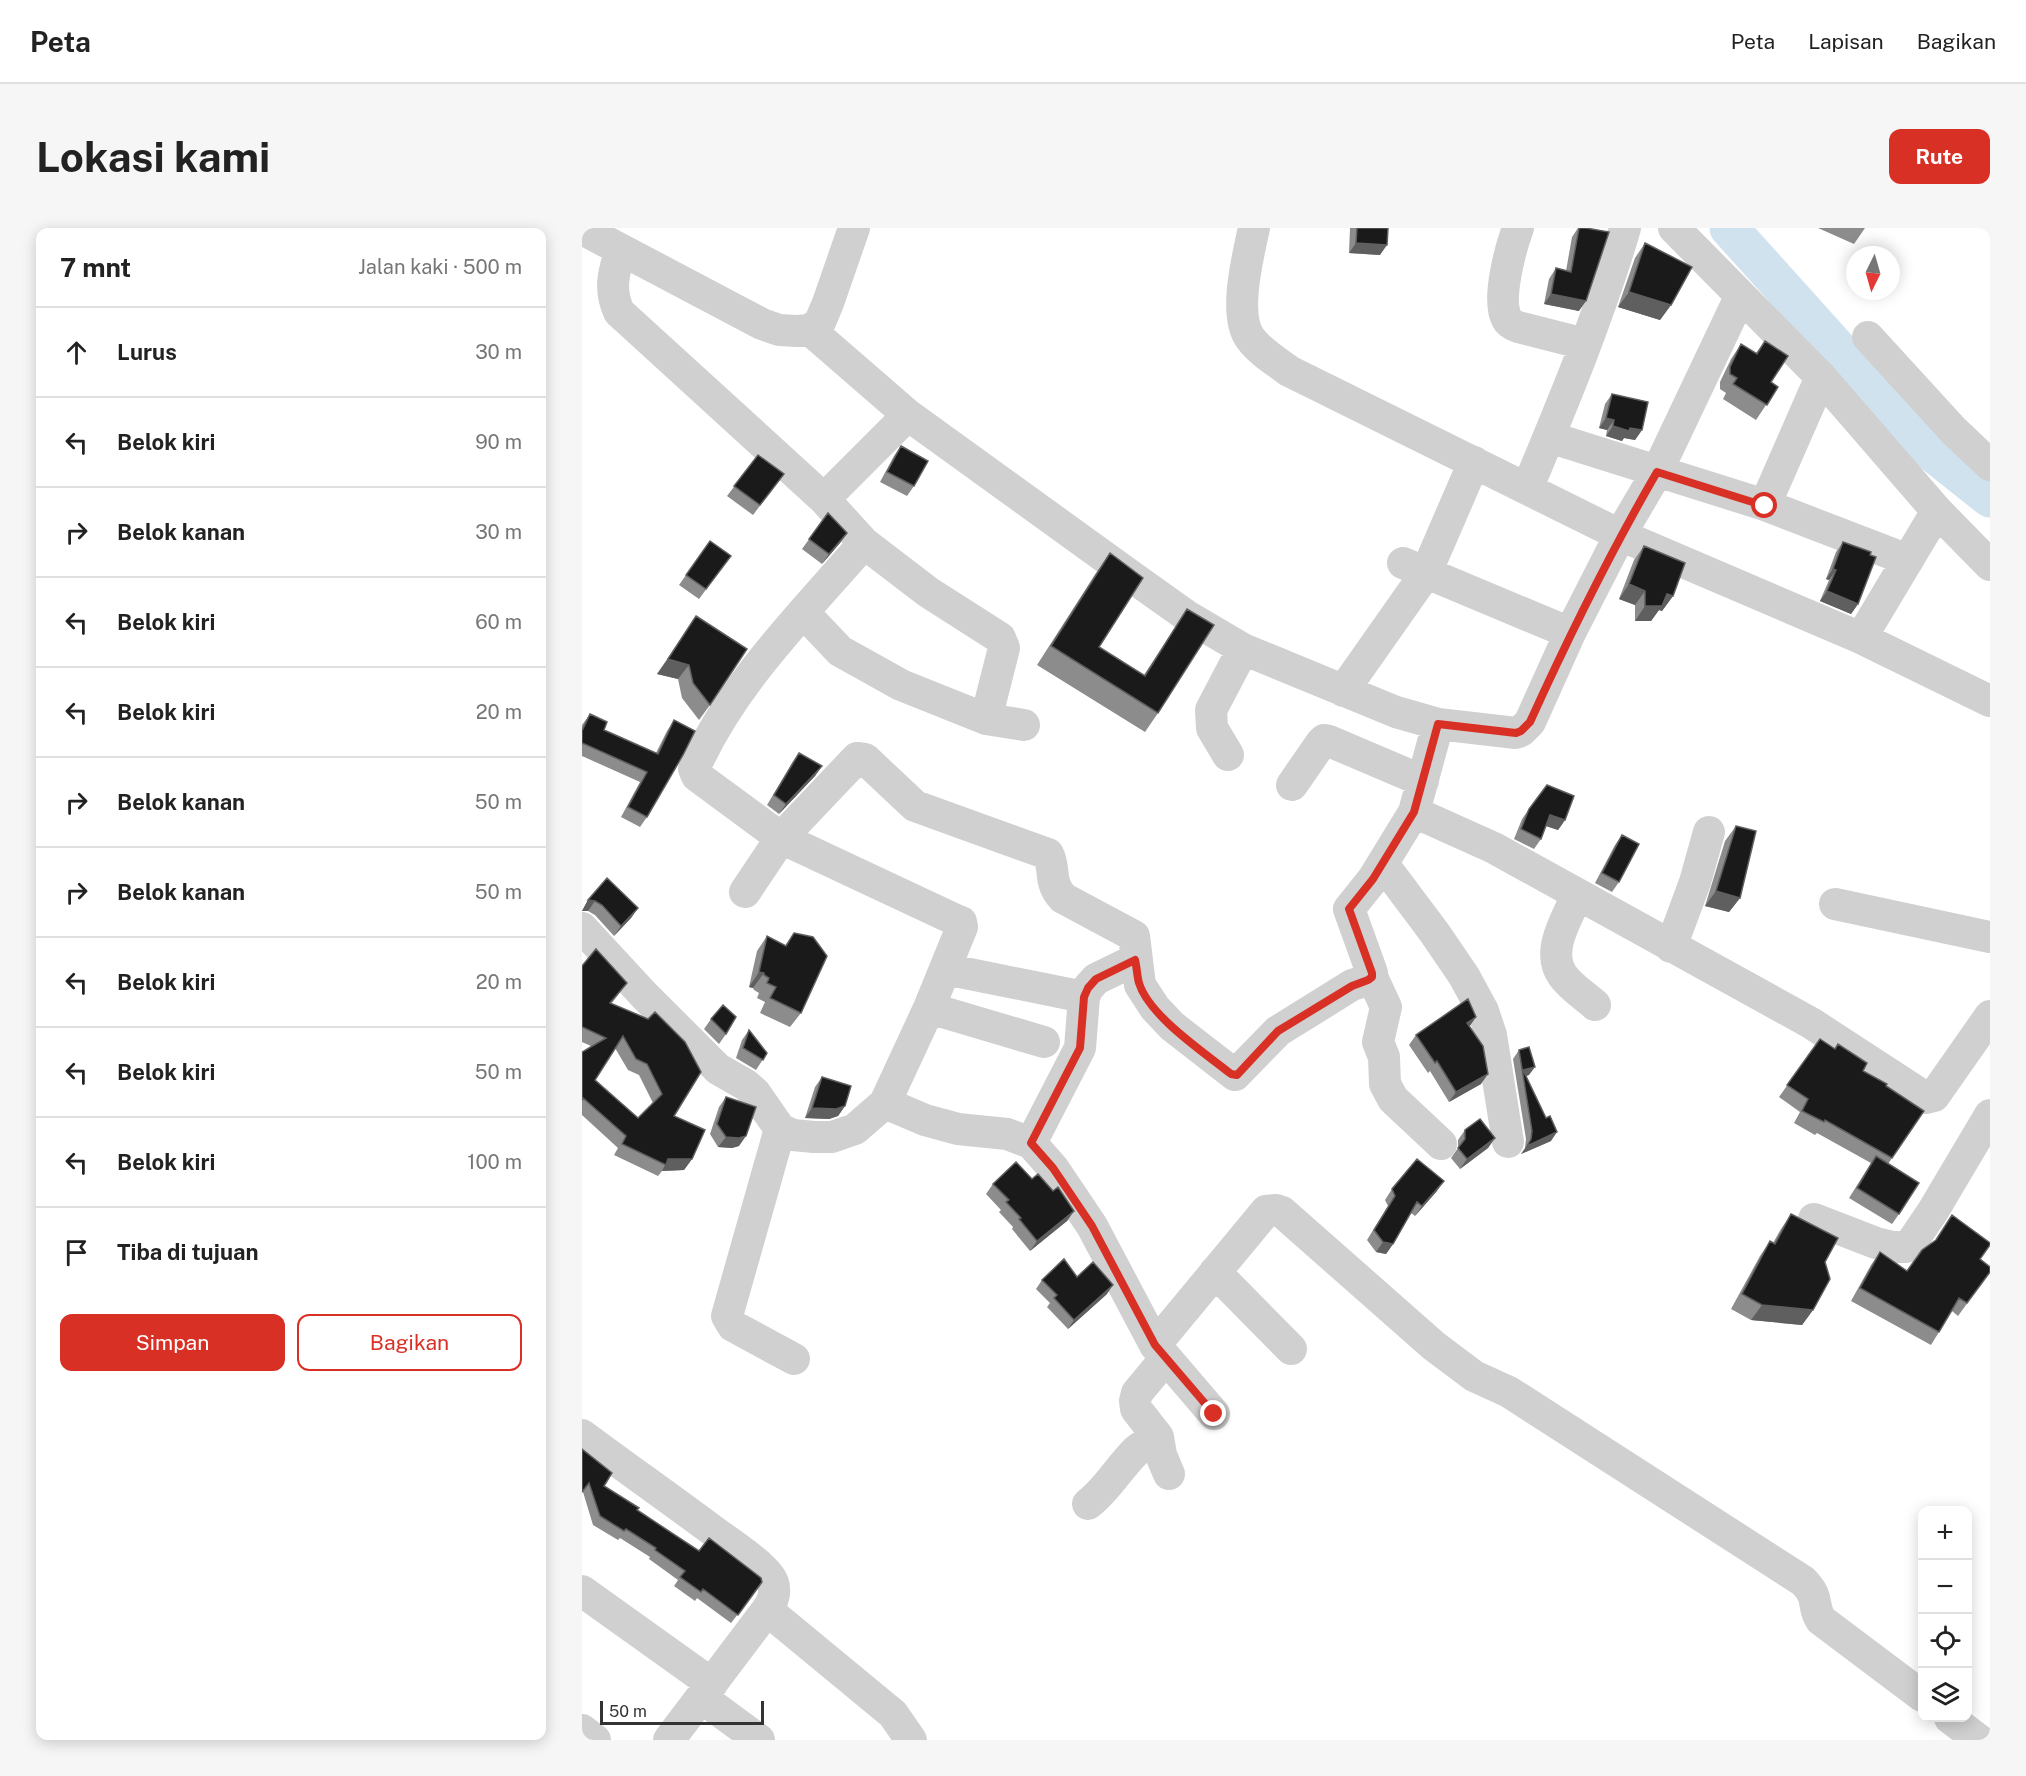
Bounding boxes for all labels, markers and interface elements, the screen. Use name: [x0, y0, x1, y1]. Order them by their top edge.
text: Peta: [30, 25, 91, 58]
text: Peta: [1731, 29, 1775, 54]
text: Lapisan: [1808, 29, 1884, 54]
text: Bagikan: [1917, 29, 1996, 54]
button: Rute: [1889, 129, 1990, 184]
text: Lokasi kami: [36, 132, 270, 181]
north arrow: [1846, 246, 1900, 300]
text: 7 mnt: [60, 252, 131, 283]
text: Jalan kaki · 500 m: [358, 255, 522, 279]
icon: ahead: [60, 336, 93, 369]
text: Lurus: [117, 339, 177, 365]
text: 30 m: [475, 340, 522, 364]
icon: left: [60, 426, 93, 459]
text: Belok kiri: [117, 429, 215, 455]
text: 90 m: [475, 430, 522, 454]
route start: [1751, 492, 1777, 518]
icon: right: [60, 516, 93, 549]
text: Belok kanan: [117, 519, 245, 545]
text: 30 m: [475, 520, 522, 544]
icon: left: [60, 606, 93, 639]
text: Belok kiri: [117, 609, 215, 635]
text: 60 m: [475, 610, 522, 634]
icon: left: [60, 696, 93, 729]
text: Belok kiri: [117, 699, 215, 725]
text: 20 m: [476, 700, 522, 724]
icon: right: [60, 786, 93, 819]
text: Belok kanan: [117, 789, 245, 815]
text: 50 m: [475, 790, 522, 814]
icon: right: [60, 876, 93, 909]
text: Belok kanan: [117, 879, 245, 905]
text: 50 m: [475, 880, 522, 904]
icon: left: [60, 966, 93, 999]
text: Belok kiri: [117, 969, 215, 995]
text: 20 m: [476, 970, 522, 994]
icon: left: [60, 1056, 93, 1089]
text: Belok kiri: [117, 1059, 215, 1085]
text: 50 m: [475, 1060, 522, 1084]
icon: left: [60, 1146, 93, 1179]
text: Belok kiri: [117, 1149, 215, 1175]
text: 100 m: [467, 1150, 522, 1174]
icon: arrive: [60, 1236, 93, 1269]
text: Tiba di tujuan: [117, 1239, 258, 1265]
button: Simpan: [60, 1314, 285, 1371]
button: Bagikan: [297, 1314, 522, 1371]
route end: [1200, 1400, 1226, 1426]
map controls: [1918, 1506, 1972, 1722]
button: +: [1918, 1506, 1972, 1560]
button: −: [1918, 1560, 1972, 1614]
button: locate: [1918, 1614, 1972, 1668]
button: layers: [1918, 1668, 1972, 1722]
scale bar: [600, 1698, 764, 1726]
text: 50 m: [609, 1702, 647, 1721]

